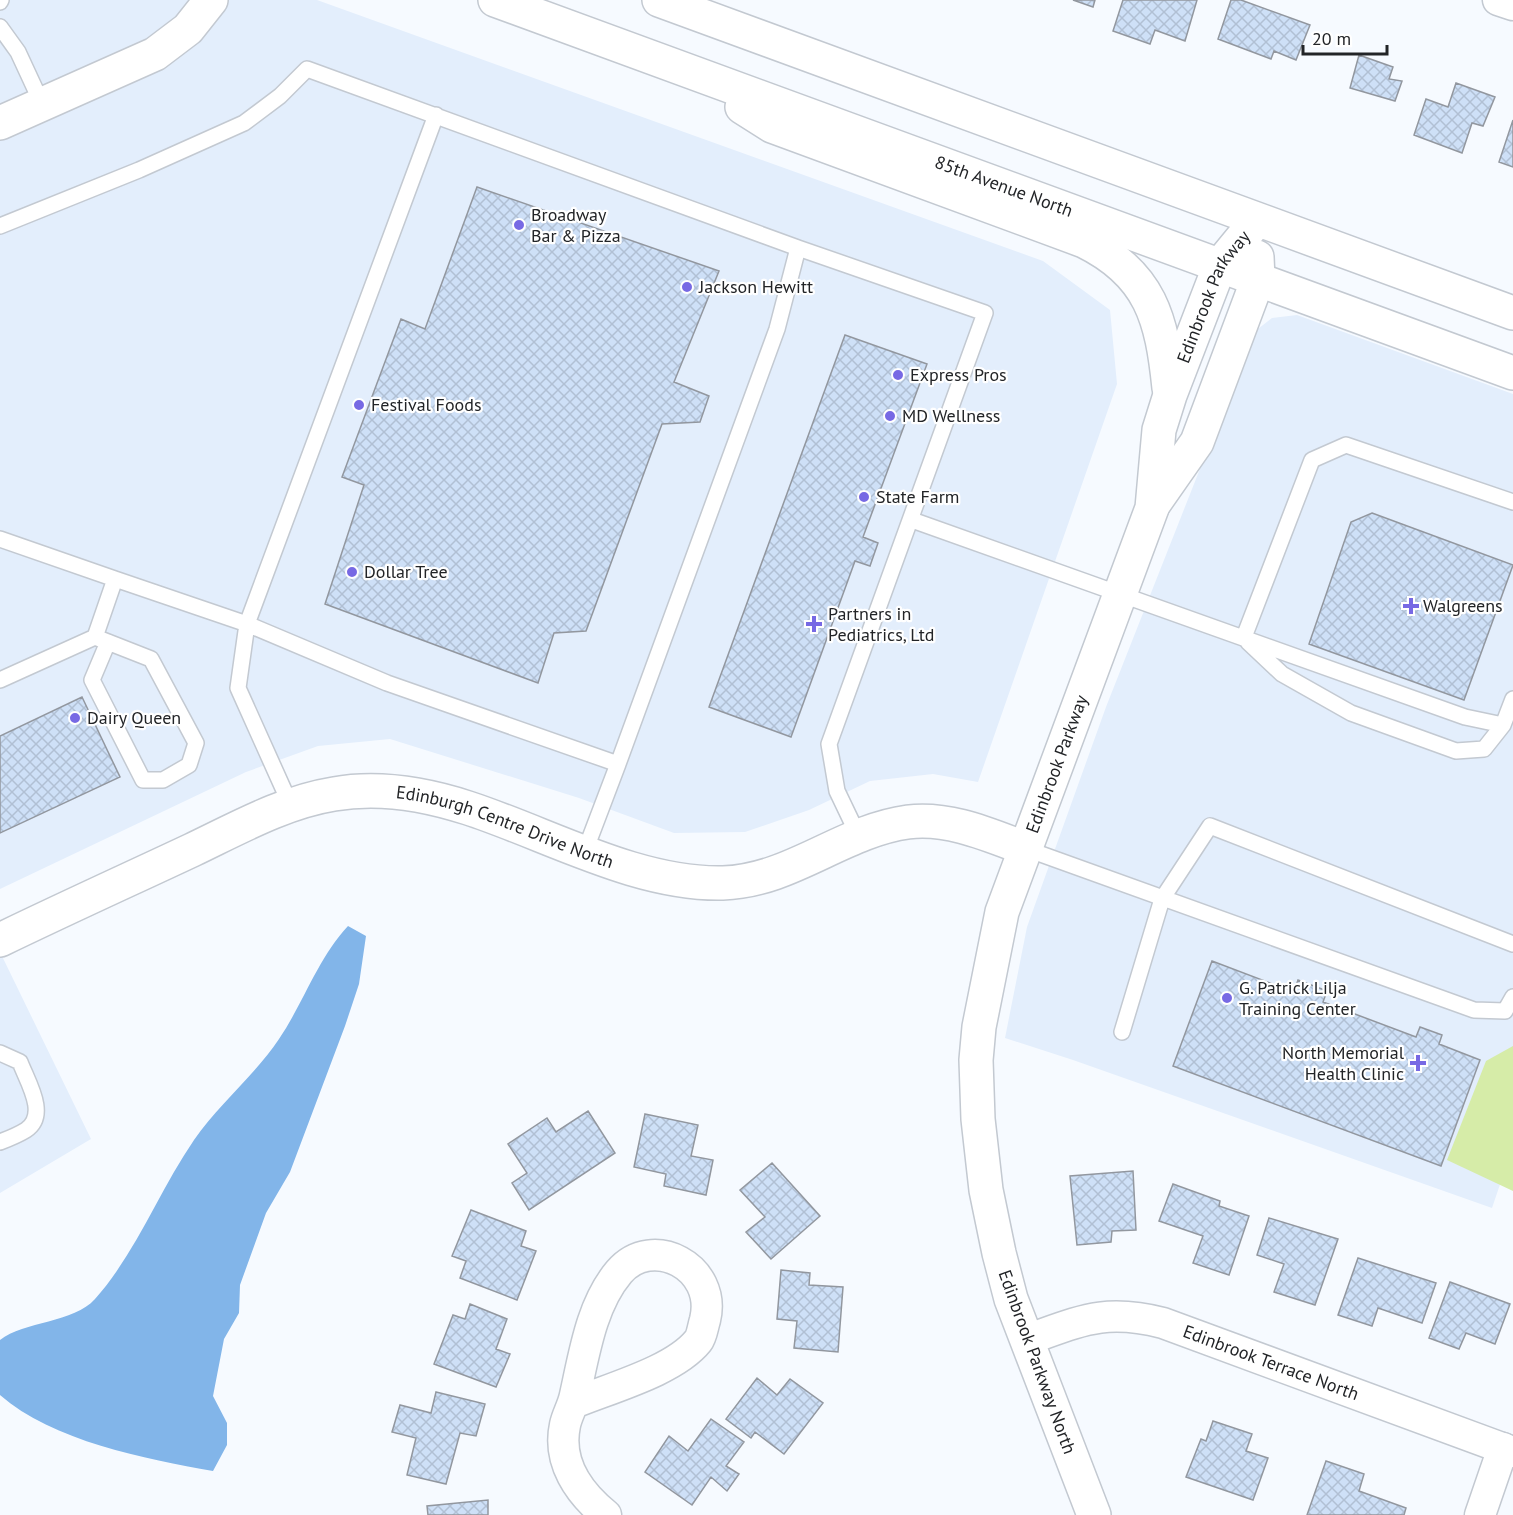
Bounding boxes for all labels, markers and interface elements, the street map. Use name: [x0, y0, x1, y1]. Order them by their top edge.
scale bar: [1303, 18, 1387, 56]
text: 20 m: [1312, 27, 1351, 50]
street label: 85th Avenue North: [932, 150, 1076, 222]
place label: Broadway Bar & Pizza: [531, 203, 621, 247]
marker: Broadway Bar & Pizza: [512, 218, 526, 232]
street label: Edinbrook Parkway: [1171, 225, 1255, 366]
place label: Jackson Hewitt: [698, 275, 813, 298]
marker: Jackson Hewitt: [680, 280, 694, 294]
place label: Express Pros: [910, 363, 1007, 386]
marker: Express Pros: [891, 368, 905, 382]
place label: Festival Foods: [371, 393, 481, 416]
marker: Festival Foods: [352, 398, 366, 412]
place label: MD Wellness: [902, 404, 1000, 427]
marker: MD Wellness: [883, 409, 897, 423]
place label: State Farm: [876, 485, 959, 508]
marker: State Farm: [857, 490, 871, 504]
place label: Dollar Tree: [364, 560, 448, 583]
marker: Dollar Tree: [345, 565, 359, 579]
place label: Walgreens: [1423, 594, 1503, 617]
marker: Walgreens: [1404, 599, 1418, 613]
place label: Partners in Pediatrics, Ltd: [828, 602, 934, 646]
marker: Partners in Pediatrics, Ltd: [805, 615, 823, 633]
street label: Edinbrook Parkway: [1020, 691, 1093, 836]
place label: Dairy Queen: [87, 706, 181, 729]
marker: Dairy Queen: [68, 711, 82, 725]
street label: Edinburgh Centre Drive North: [395, 780, 617, 873]
place label: G. Patrick Lilja Training Center: [1239, 976, 1356, 1020]
marker: G. Patrick Lilja Training Center: [1220, 991, 1234, 1005]
place label: North Memorial Health Clinic: [1282, 1041, 1405, 1085]
marker: North Memorial Health Clinic: [1409, 1054, 1427, 1072]
street label: Edinbrook Parkway North: [993, 1267, 1081, 1457]
street label: Edinbrook Terrace North: [1180, 1319, 1362, 1405]

